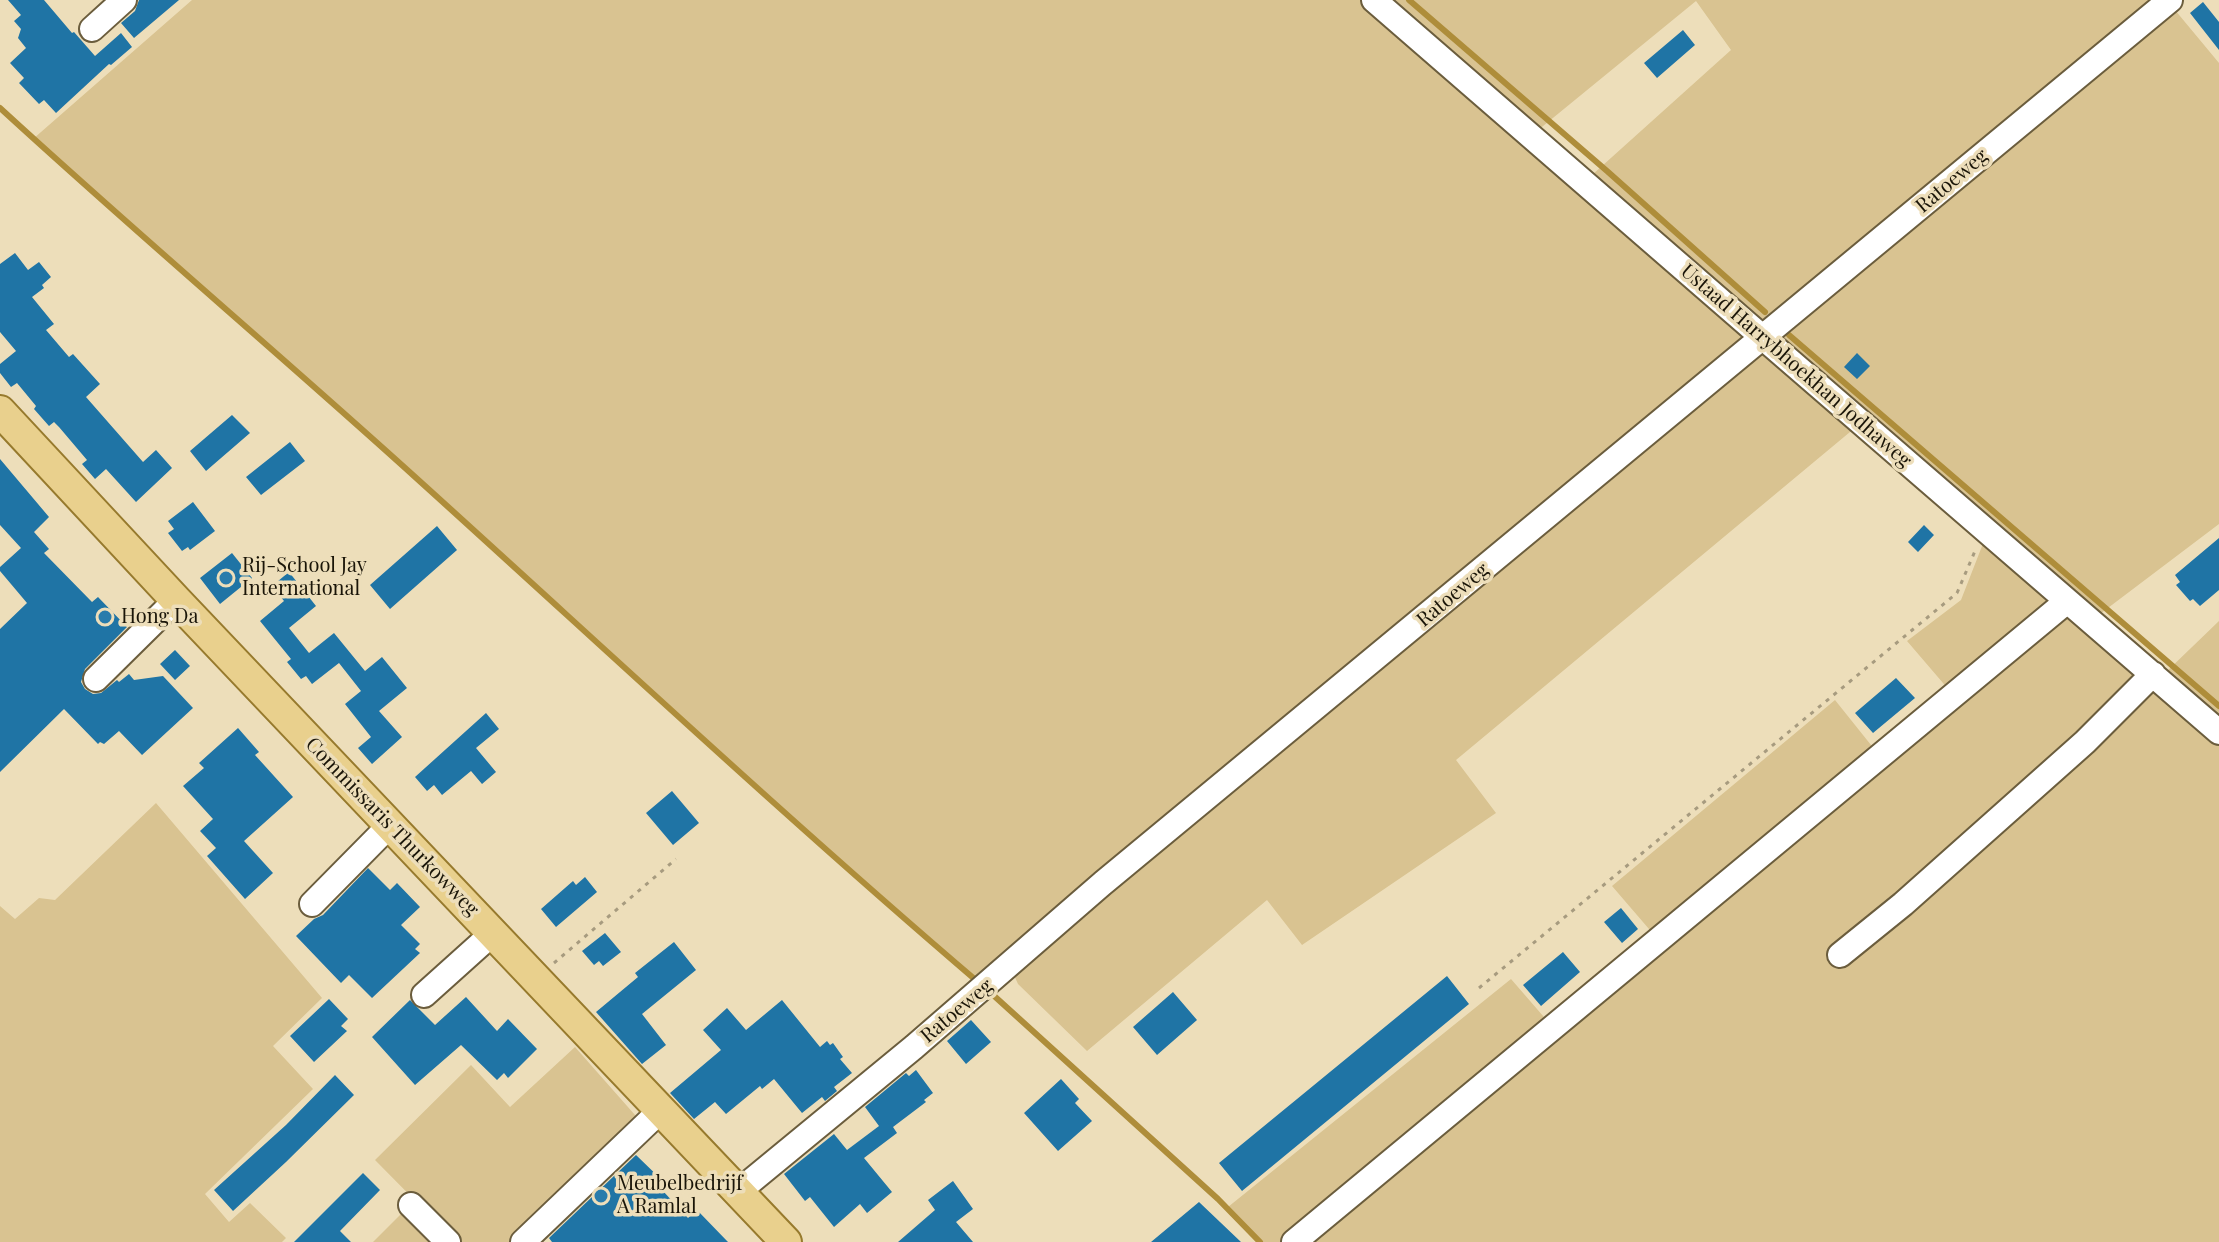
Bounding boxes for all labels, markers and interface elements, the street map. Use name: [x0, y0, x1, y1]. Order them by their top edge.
street label: Ratoeweg: [1911, 144, 1993, 218]
street label: Ustaad Harrybhoekhan Jodhaweg: [1676, 259, 1916, 473]
place label: Rij-School Jay International: [242, 554, 367, 601]
street label: Ratoeweg: [1412, 558, 1494, 632]
marker: Rij-School Jay International: [217, 569, 235, 587]
place label: Hong Da: [121, 605, 198, 629]
marker: Hong Da: [96, 608, 114, 626]
street label: Commissaris Thurkowweg: [300, 733, 484, 921]
street label: Ratoeweg: [916, 974, 998, 1048]
place label: Meubelbedrijf A Ramlal: [617, 1172, 743, 1219]
marker: Meubelbedrijf A Ramlal: [592, 1187, 610, 1205]

